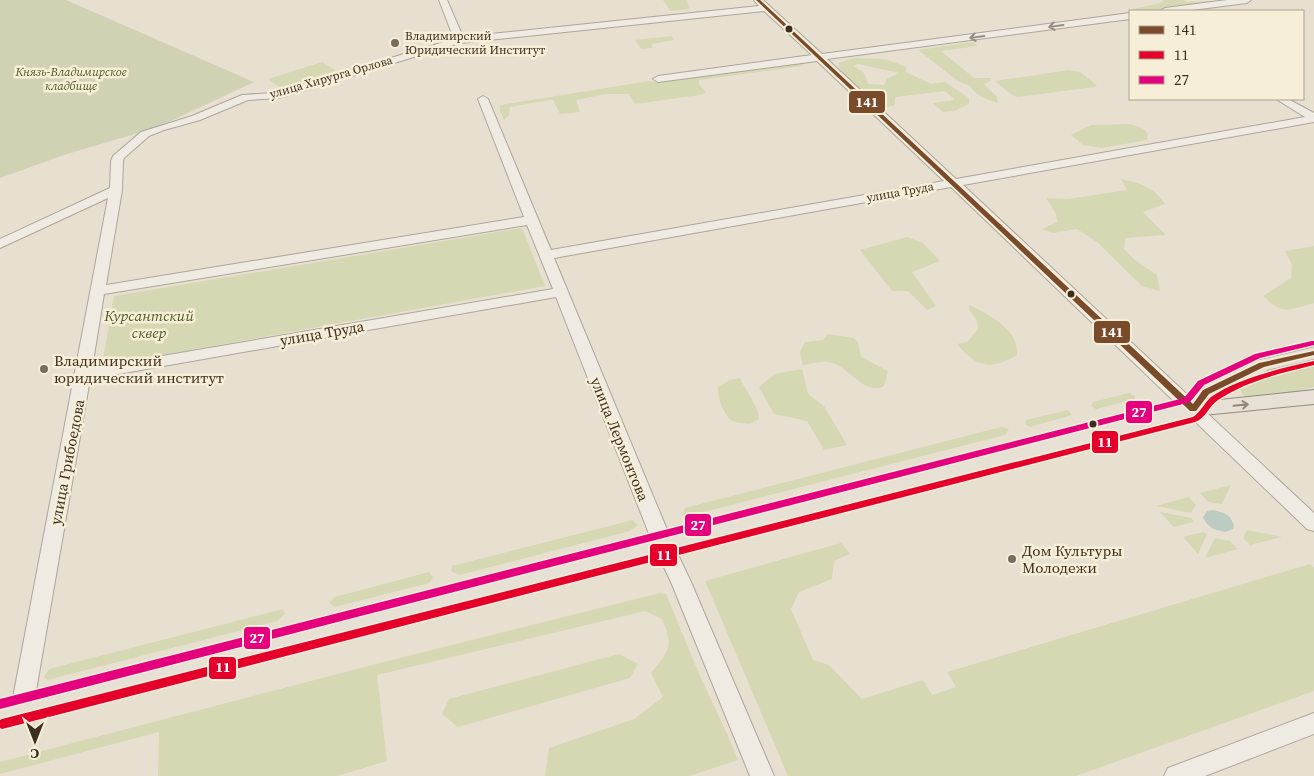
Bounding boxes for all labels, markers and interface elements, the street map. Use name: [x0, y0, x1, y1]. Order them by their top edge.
legend: [1129, 10, 1304, 100]
text: 141: [1174, 19, 1197, 40]
one-way arrow: [1048, 21, 1064, 31]
unlabelled marker: [784, 24, 794, 34]
place label: Владимирский Юридический Институт: [405, 28, 546, 58]
one-way arrow: [970, 32, 986, 42]
marker: Владимирский Юридический Институт: [389, 37, 401, 49]
text: 11: [1174, 44, 1189, 65]
street label: улица Хирурга Орлова: [268, 52, 395, 102]
park label: Князь-Владимирское кладбище: [14, 64, 127, 94]
text: 27: [1174, 69, 1189, 90]
line badge: 141: [848, 90, 886, 114]
text: 141: [856, 92, 878, 112]
street label: улица Труда: [865, 178, 936, 206]
unlabelled marker: [1066, 289, 1076, 299]
park label: Курсантский сквер: [103, 305, 194, 343]
street label: улица Труда: [278, 315, 366, 351]
line badge: 141: [1093, 320, 1131, 344]
text: 141: [1101, 322, 1123, 342]
place label: Владимирский юридический институт: [54, 350, 224, 388]
marker: Владимирский юридический институт: [38, 363, 50, 375]
street label: улица Лермонтова: [586, 374, 655, 505]
street label: улица Грибоедова: [45, 397, 90, 527]
line badge: 27: [1125, 400, 1153, 424]
one-way arrow: [1233, 400, 1249, 410]
text: 27: [1131, 402, 1147, 422]
unlabelled marker: [1088, 419, 1098, 429]
line badge: 11: [1091, 430, 1119, 454]
text: 11: [1097, 432, 1113, 452]
line badge: 27: [684, 513, 712, 537]
text: 27: [690, 515, 706, 535]
place label: Дом Культуры Молодежи: [1022, 540, 1122, 578]
line badge: 11: [649, 543, 678, 567]
text: 11: [656, 545, 672, 565]
marker: Дом Культуры Молодежи: [1006, 553, 1018, 565]
line badge: 27: [243, 626, 271, 650]
text: 27: [249, 628, 265, 648]
line badge: 11: [208, 656, 237, 680]
text: 11: [215, 657, 231, 677]
north arrow: [10, 716, 60, 766]
text: С: [30, 744, 39, 764]

